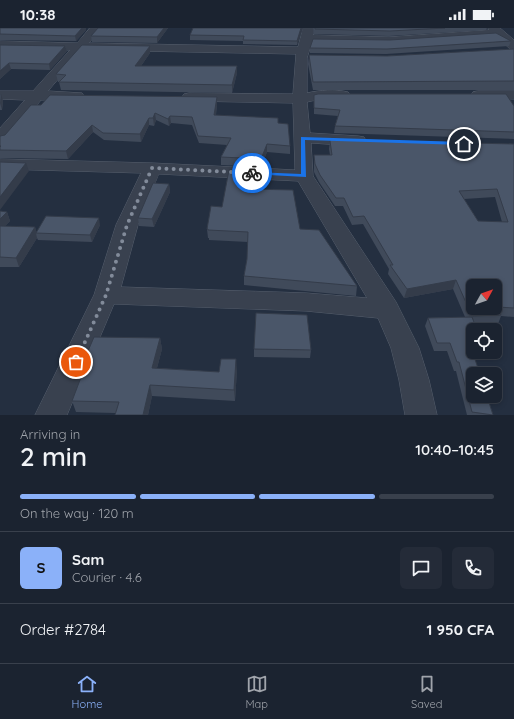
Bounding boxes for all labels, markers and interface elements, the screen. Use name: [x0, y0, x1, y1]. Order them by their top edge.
text: 10:38: [20, 5, 55, 24]
pin: [447, 127, 481, 161]
icon: home: [453, 133, 475, 155]
courier: [232, 153, 272, 193]
icon: bike: [241, 162, 263, 184]
north arrow: [466, 279, 502, 315]
map controls: [466, 279, 502, 403]
button: locate: [466, 323, 502, 359]
pin: [59, 345, 93, 379]
icon: bag: [65, 351, 87, 373]
button: layers: [466, 367, 502, 403]
text: Arriving in: [20, 426, 80, 442]
text: 2 min: [20, 440, 87, 473]
text: 10:40–10:45: [415, 440, 494, 459]
text: On the way · 120 m: [20, 505, 134, 521]
button: chat: [400, 547, 442, 589]
button: phone: [452, 547, 494, 589]
text: Sam: [72, 550, 104, 569]
text: S: [37, 558, 45, 577]
text: Courier · 4.6: [72, 569, 142, 585]
text: Order #2784: [20, 620, 106, 639]
text: 1 950 CFA: [426, 620, 494, 639]
tab: Home: [72, 673, 102, 711]
tab: Map: [246, 673, 268, 711]
tab: Saved: [411, 673, 442, 711]

